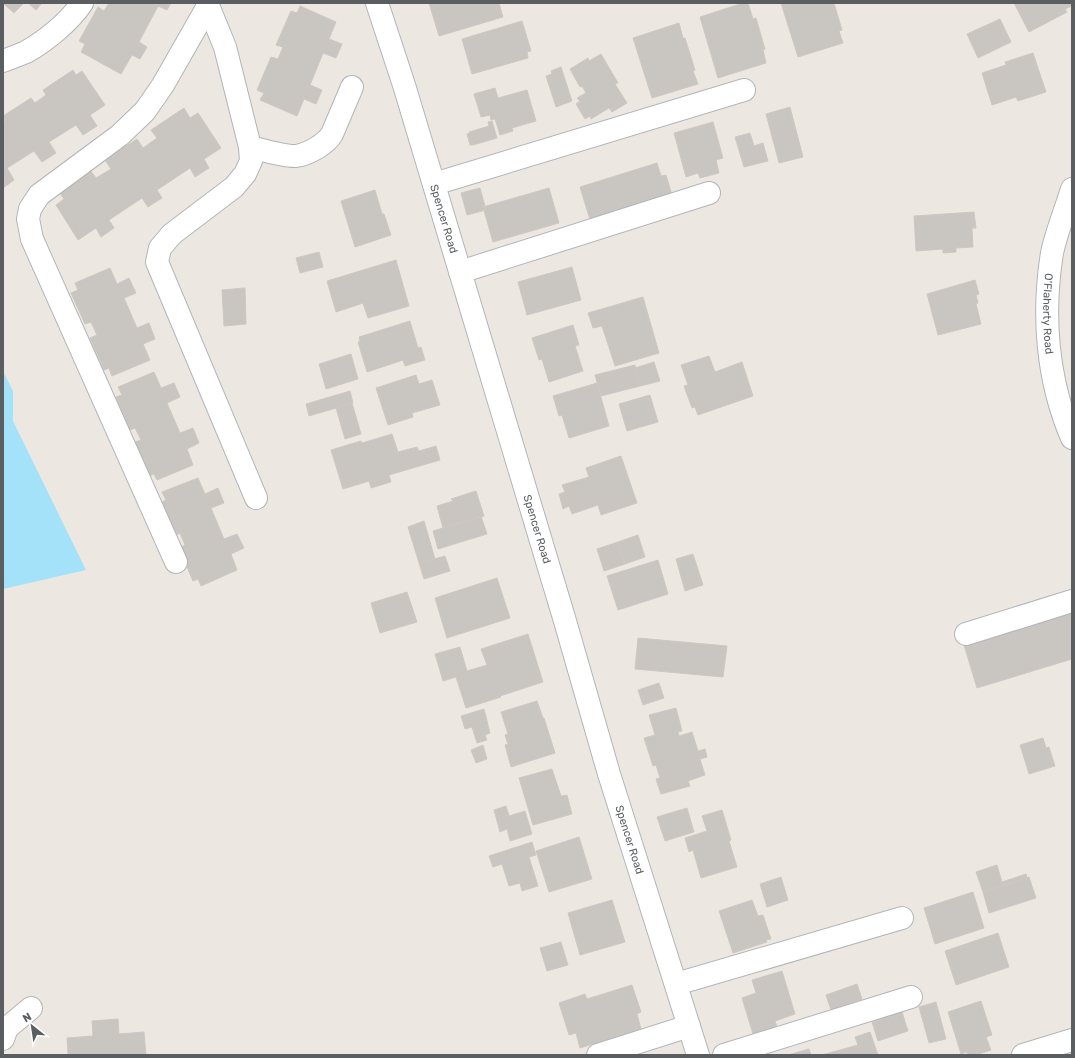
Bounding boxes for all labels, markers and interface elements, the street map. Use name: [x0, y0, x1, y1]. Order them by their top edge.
street label: Spencer Road: [428, 183, 461, 255]
street label: O'Flaherty Road: [1041, 273, 1056, 355]
street label: Spencer Road: [521, 493, 554, 565]
street label: Spencer Road: [613, 804, 647, 876]
north arrow: [12, 1006, 52, 1046]
text: N: [21, 1010, 34, 1025]

